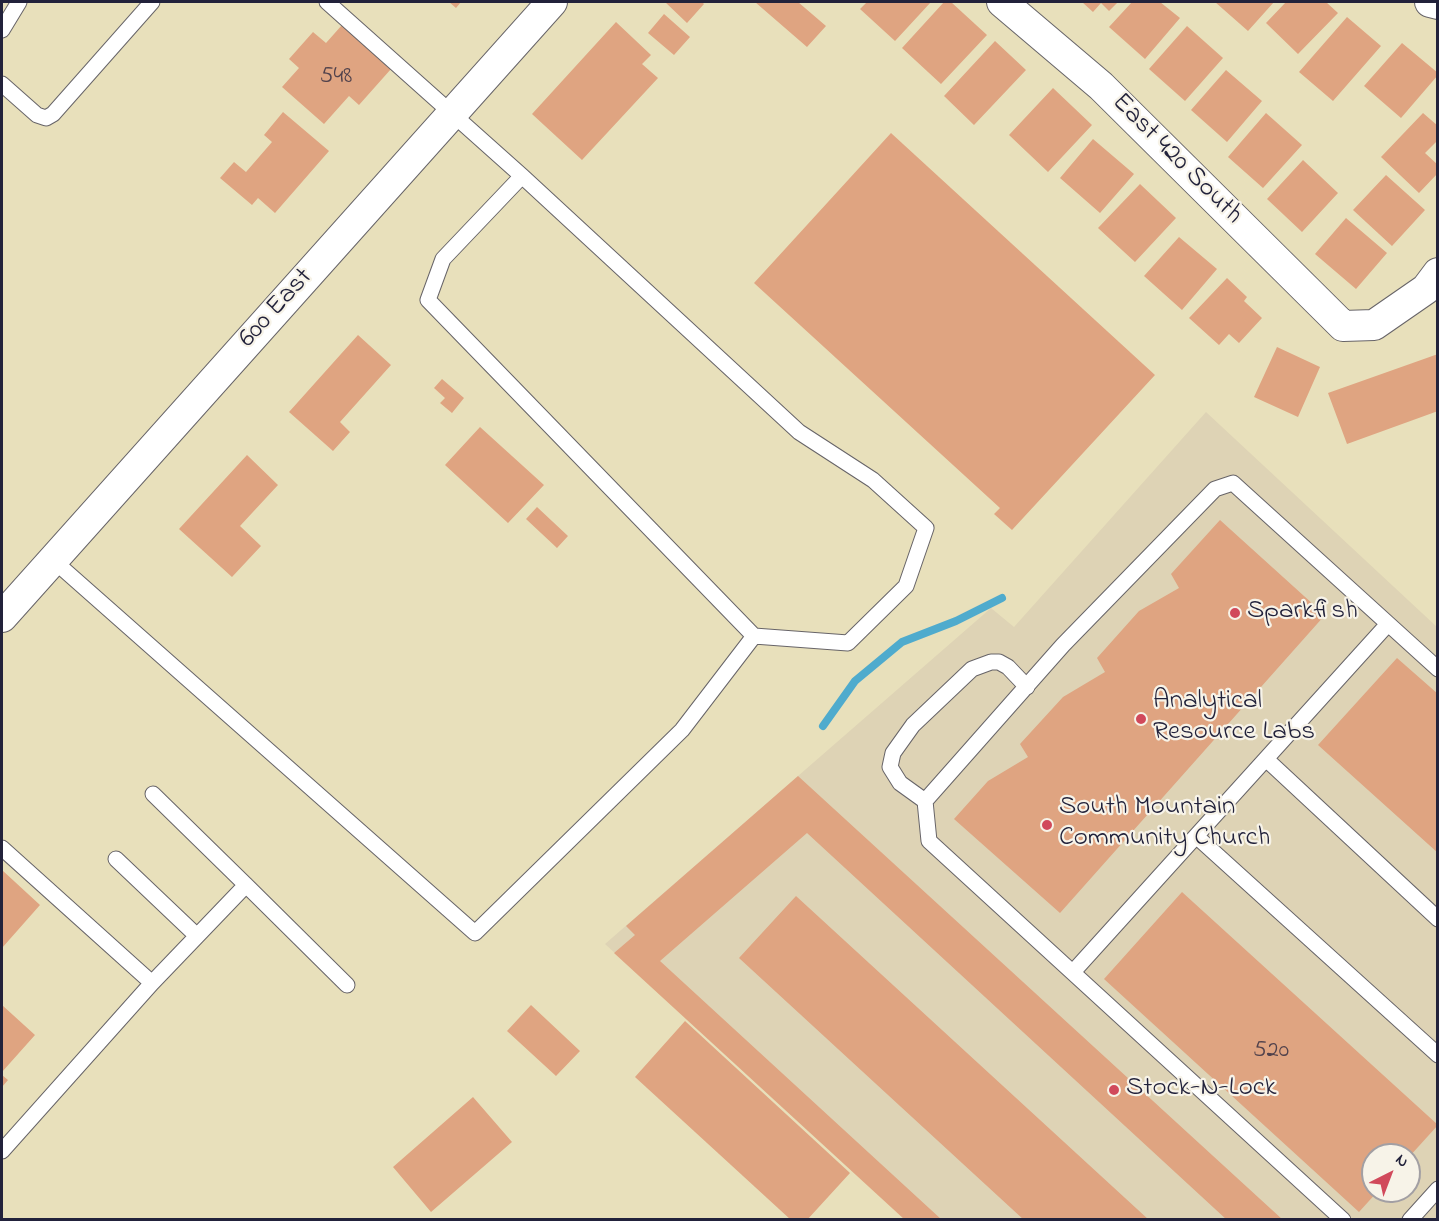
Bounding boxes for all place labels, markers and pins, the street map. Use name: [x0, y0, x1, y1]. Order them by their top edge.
place label: Sparkfish: [1247, 597, 1358, 629]
marker: Sparkfish: [1228, 606, 1242, 620]
place label: Analytical Resource Labs: [1153, 687, 1315, 750]
marker: Analytical Resource Labs: [1134, 712, 1148, 726]
place label: South Mountain Community Church: [1059, 793, 1270, 856]
marker: South Mountain Community Church: [1040, 818, 1054, 832]
place label: Stock-N-Lock: [1126, 1074, 1277, 1106]
marker: Stock-N-Lock: [1107, 1083, 1121, 1097]

